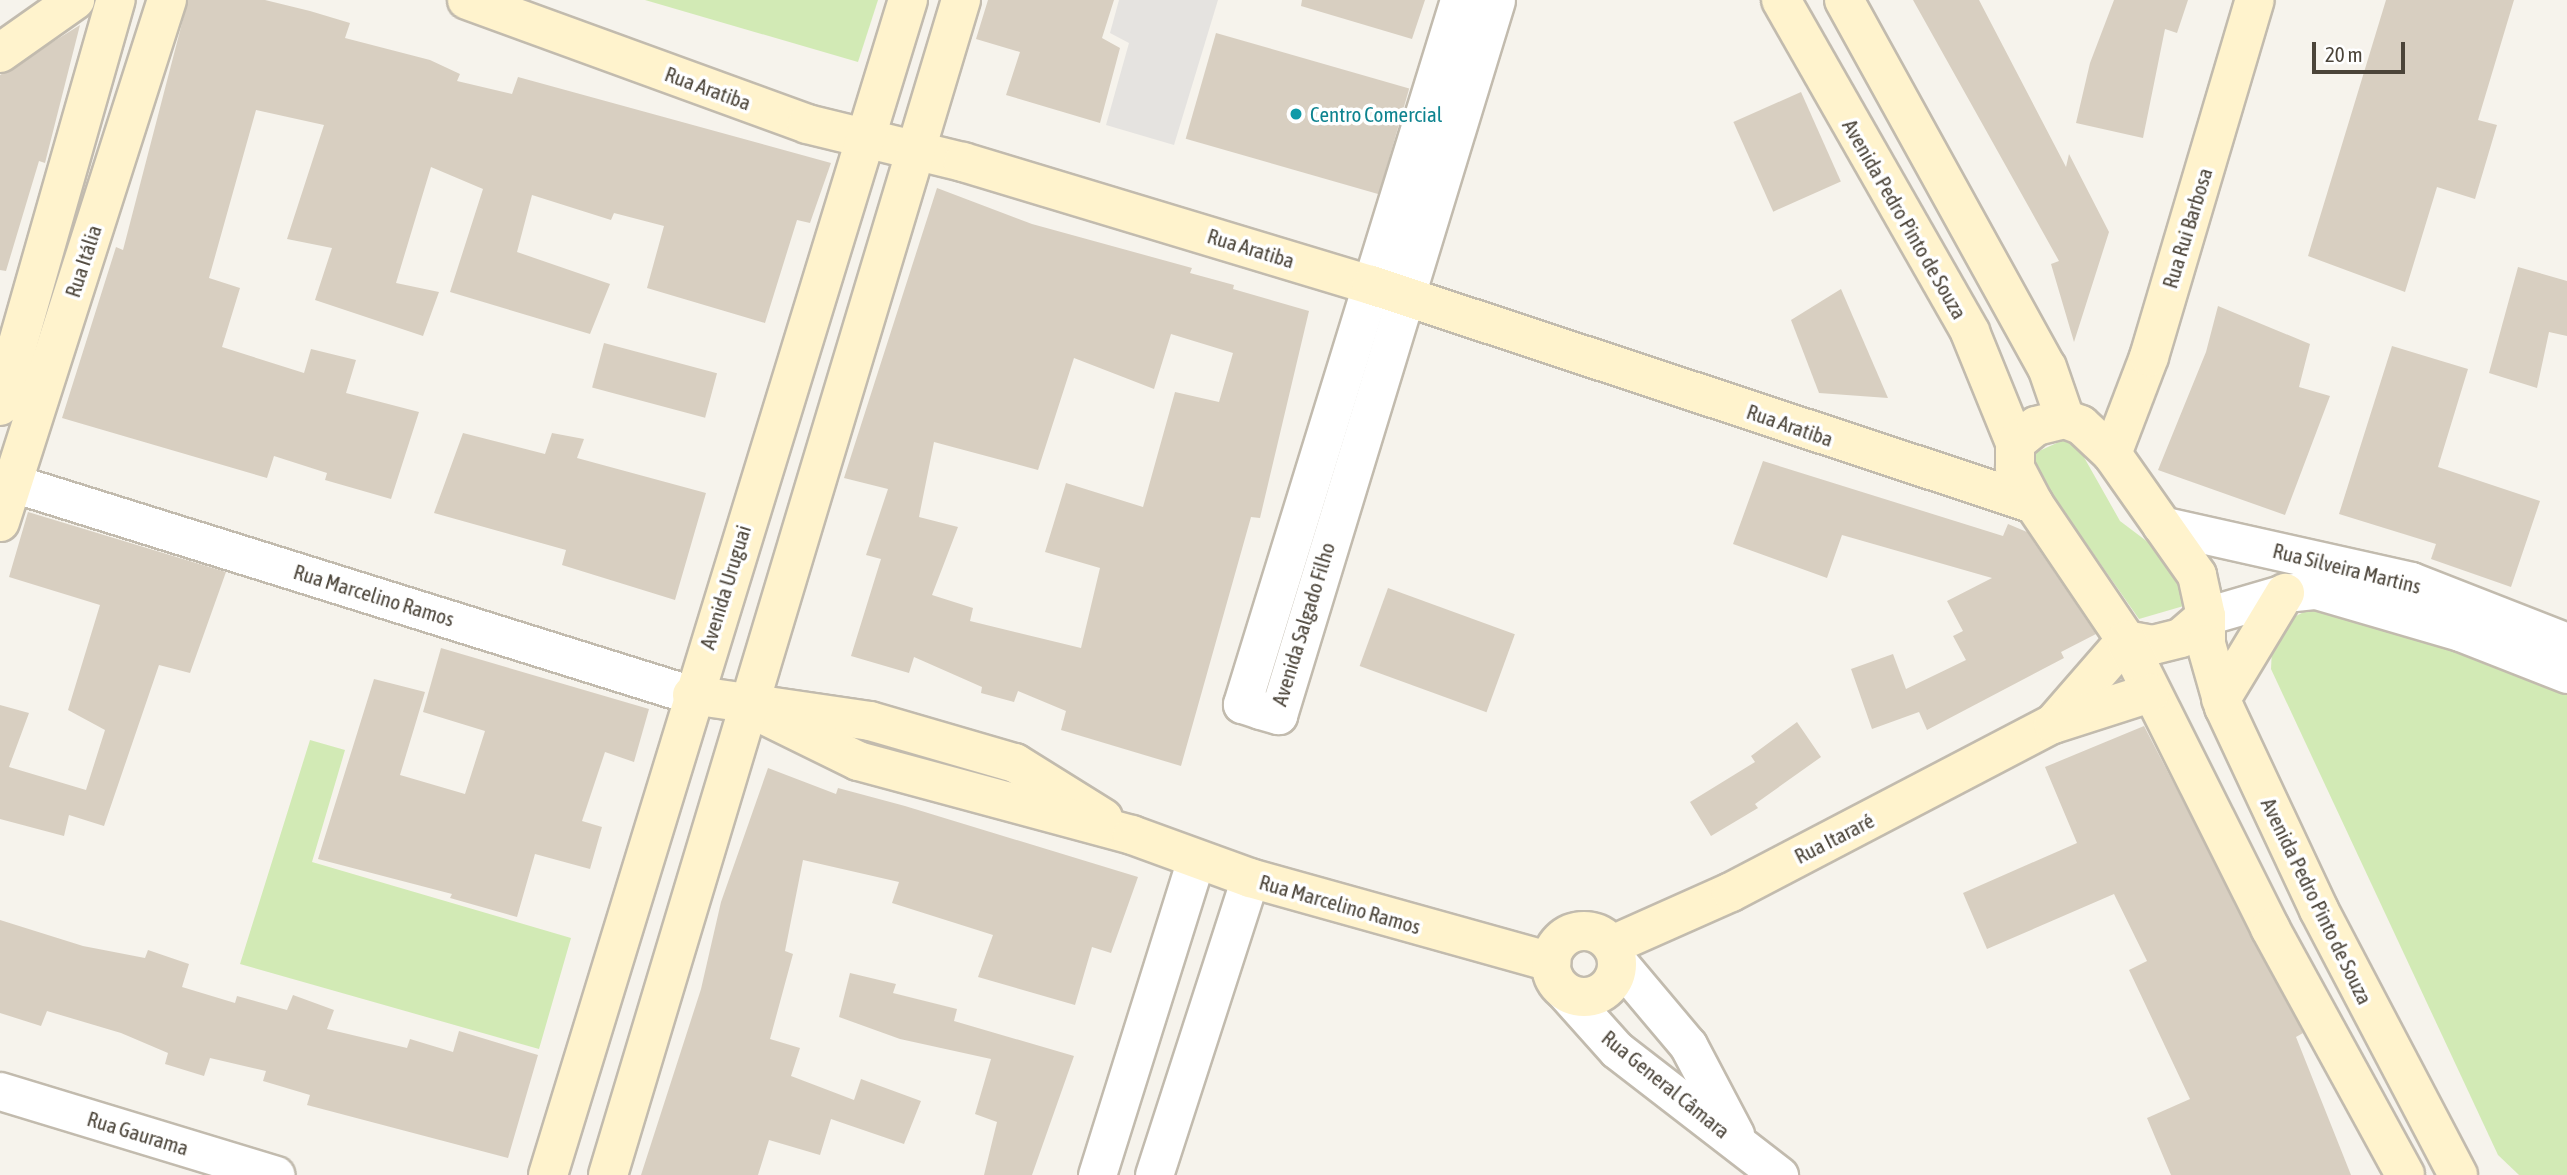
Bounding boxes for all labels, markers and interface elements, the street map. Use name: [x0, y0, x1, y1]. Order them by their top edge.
scale bar: [2315, 28, 2408, 72]
text: 20 m: [2325, 42, 2363, 66]
street label: Rua Aratiba: [662, 61, 754, 115]
place label: Centro Comercial: [1310, 101, 1442, 127]
marker: Centro Comercial: [1288, 106, 1304, 122]
street label: Avenida Pedro Pinto de Souza: [1838, 115, 1972, 323]
street label: Rua Rui Barbosa: [2157, 165, 2217, 291]
street label: Rua Itália: [59, 222, 107, 300]
street label: Rua Aratiba: [1204, 223, 1298, 273]
street label: Rua Aratiba: [1743, 398, 1837, 452]
street label: Avenida Uruguai: [694, 522, 756, 652]
street label: Rua Silveira Martins: [2270, 537, 2424, 599]
street label: Avenida Salgado Filho: [1266, 539, 1340, 709]
street label: Rua Marcelino Ramos: [291, 559, 457, 631]
street label: Avenida Pedro Pinto de Souza: [2256, 794, 2378, 1008]
street label: Rua Itararé: [1790, 807, 1878, 869]
street label: Rua Marcelino Ramos: [1256, 869, 1424, 939]
street label: Rua General Câmara: [1597, 1025, 1735, 1143]
street label: Rua Gaurama: [84, 1106, 192, 1160]

